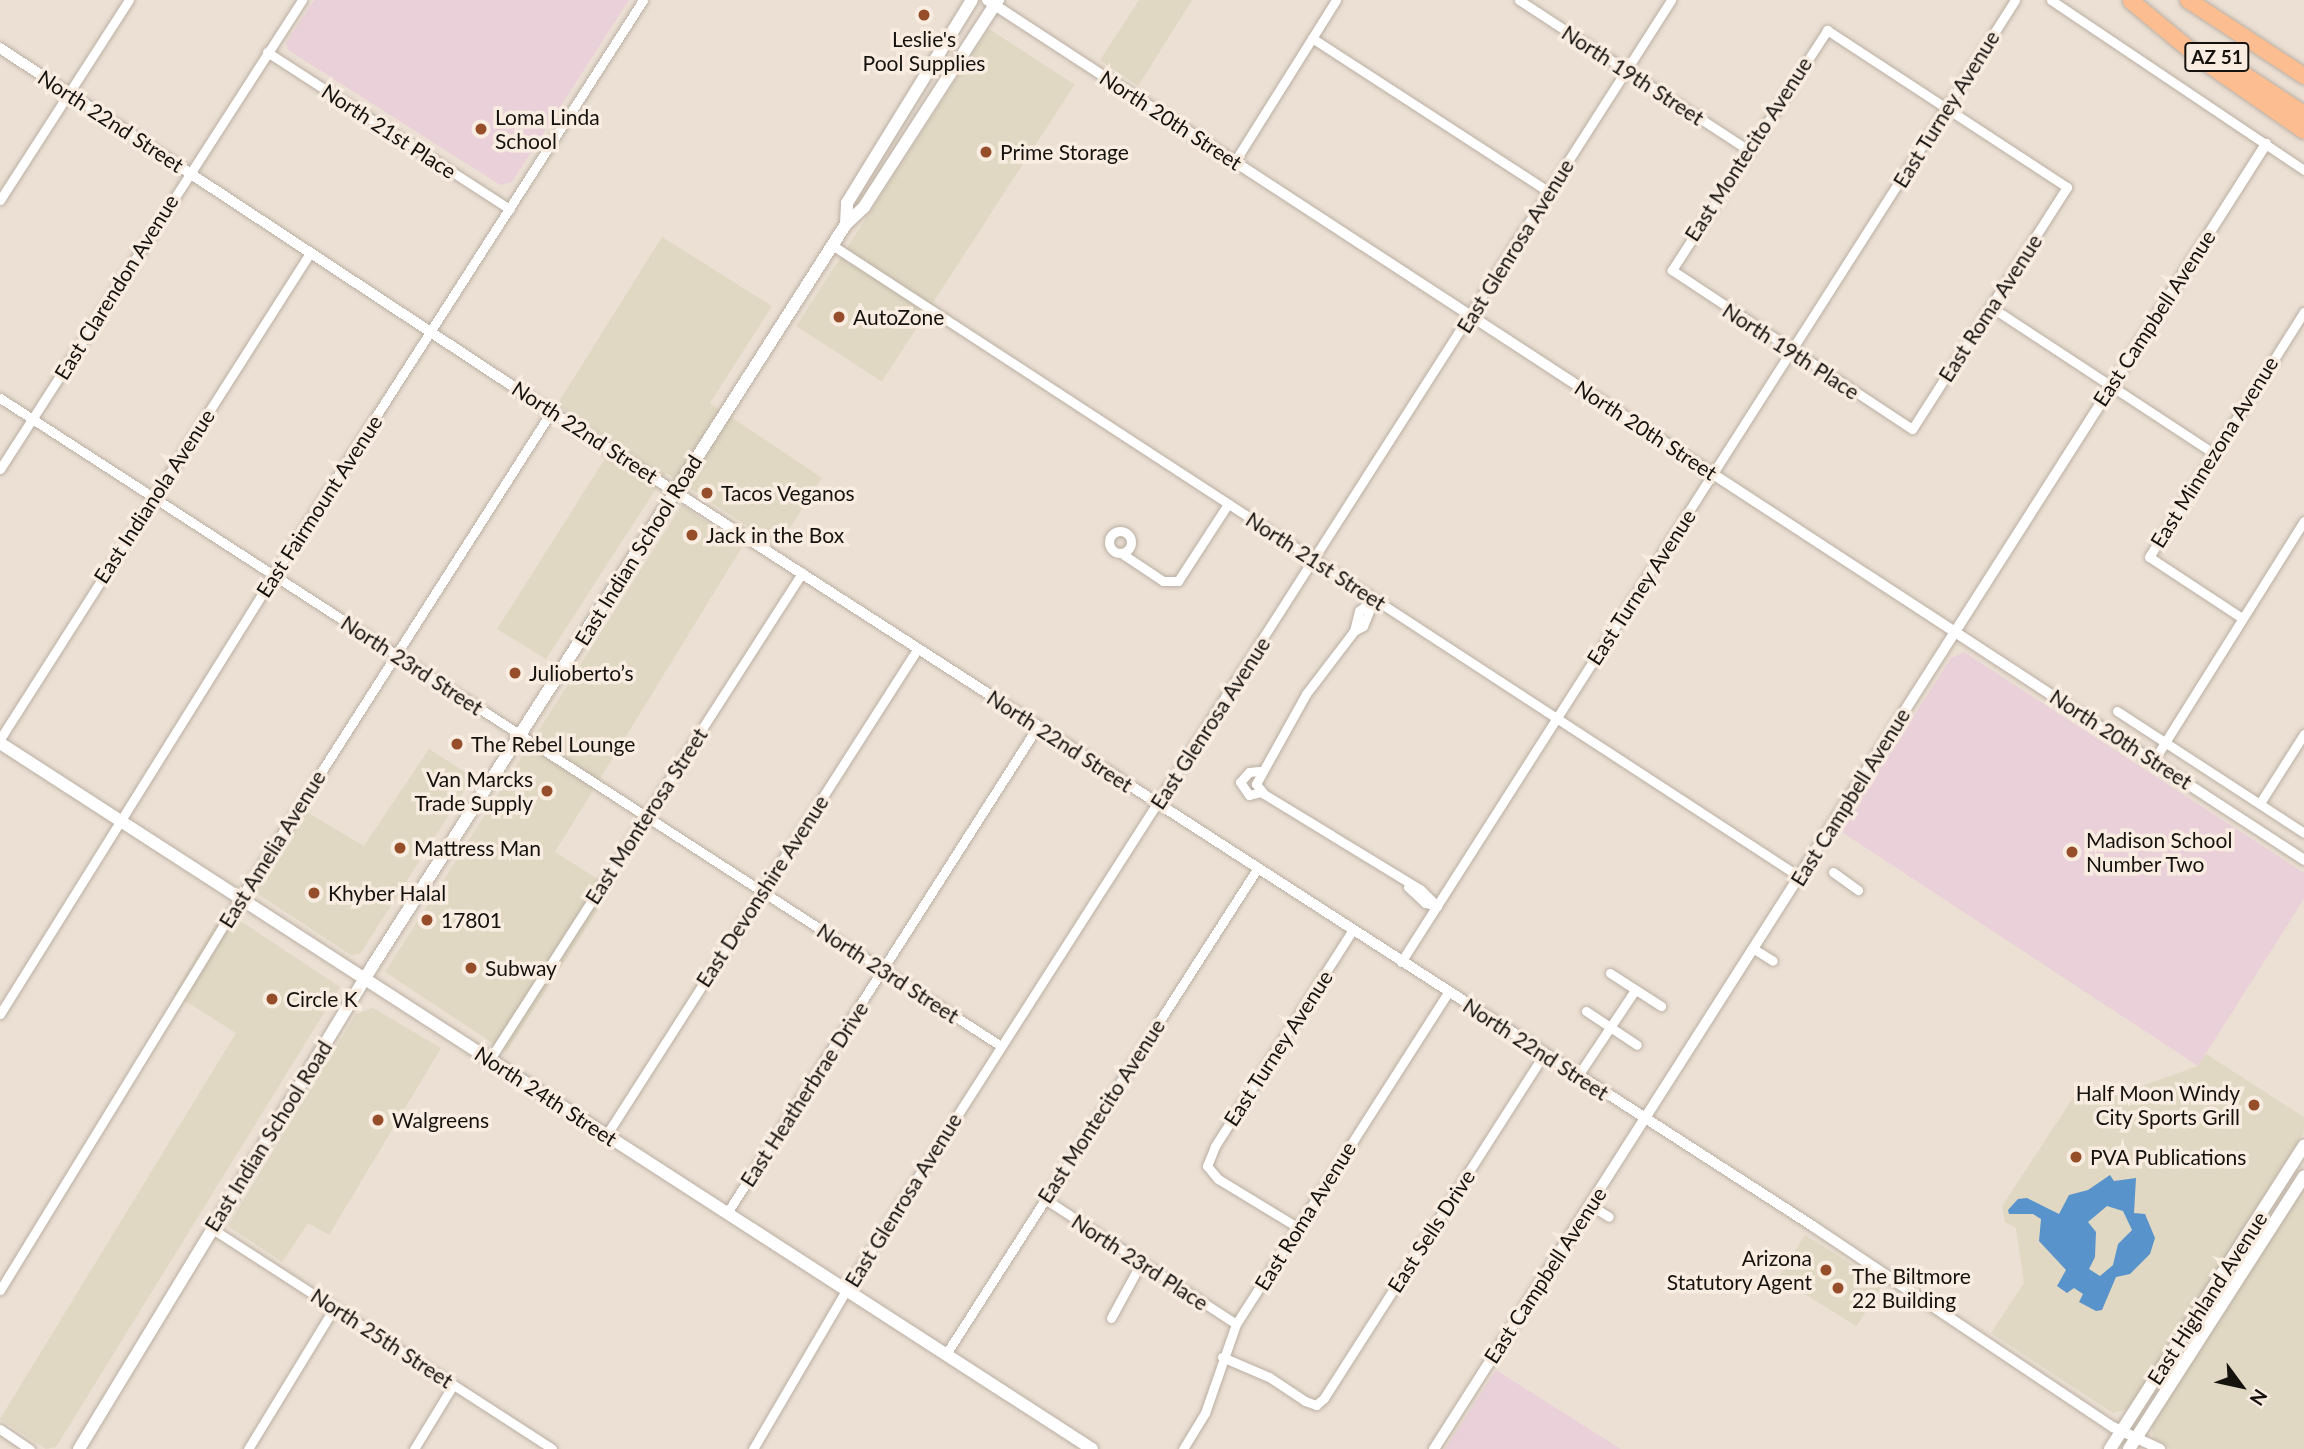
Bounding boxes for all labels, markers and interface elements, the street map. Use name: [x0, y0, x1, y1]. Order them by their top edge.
marker: Leslie's Pool Supplies: [916, 7, 932, 23]
street label: North 19th Street: [1557, 20, 1709, 130]
street label: East Turney Avenue: [1887, 25, 2005, 193]
place label: Leslie's Pool Supplies: [863, 26, 985, 76]
road number: AZ 51: [2184, 41, 2250, 72]
street label: East Montecito Avenue: [1679, 52, 1817, 246]
street label: North 22nd Street: [34, 65, 188, 177]
street label: North 20th Street: [1095, 65, 1247, 175]
street label: North 21st Place: [317, 78, 461, 184]
place label: Loma Linda School: [495, 104, 600, 154]
marker: Loma Linda School: [473, 121, 489, 137]
place label: Prime Storage: [1000, 139, 1129, 165]
marker: Prime Storage: [978, 144, 994, 160]
street label: East Glenrosa Avenue: [1451, 154, 1579, 338]
street label: East Clarendon Avenue: [49, 190, 183, 384]
street label: East Campbell Avenue: [2087, 225, 2221, 411]
street label: East Roma Avenue: [1933, 229, 2047, 387]
street label: North 19th Place: [1718, 297, 1864, 405]
place label: AutoZone: [853, 304, 944, 330]
marker: AutoZone: [831, 309, 847, 325]
street label: East Minnezona Avenue: [2145, 351, 2283, 553]
street label: North 20th Street: [1570, 375, 1722, 485]
street label: North 22nd Street: [508, 376, 662, 488]
street label: East Indianola Avenue: [88, 404, 220, 588]
street label: East Fairmount Avenue: [250, 410, 388, 602]
street label: East Indian School Road: [569, 450, 707, 650]
place label: Tacos Veganos: [721, 480, 855, 506]
marker: Tacos Veganos: [699, 485, 715, 501]
street label: East Turney Avenue: [1581, 504, 1701, 670]
street label: North 21st Street: [1241, 506, 1391, 616]
place label: Jack in the Box: [706, 522, 844, 548]
marker: Jack in the Box: [684, 527, 700, 543]
street label: North 23rd Street: [336, 610, 488, 720]
street label: East Glenrosa Avenue: [1145, 632, 1275, 814]
place label: Julioberto’s: [529, 660, 634, 686]
marker: Julioberto’s: [507, 665, 523, 681]
street label: North 20th Street: [2045, 684, 2197, 794]
street label: North 22nd Street: [983, 685, 1137, 797]
street label: East Campbell Avenue: [1785, 703, 1915, 891]
street label: East Monterosa Street: [580, 723, 712, 909]
place label: The Rebel Lounge: [471, 731, 635, 757]
marker: The Rebel Lounge: [449, 736, 465, 752]
street label: East Amelia Avenue: [213, 765, 331, 933]
place label: Van Marcks Trade Supply: [415, 766, 533, 816]
marker: Van Marcks Trade Supply: [539, 783, 555, 799]
street label: East Devonshire Avenue: [690, 790, 834, 992]
place label: Madison School Number Two: [2086, 827, 2232, 877]
place label: Mattress Man: [414, 835, 541, 861]
marker: Mattress Man: [392, 840, 408, 856]
marker: Madison School Number Two: [2064, 844, 2080, 860]
place label: Khyber Halal: [328, 880, 447, 906]
marker: Khyber Halal: [306, 885, 322, 901]
place label: 17801: [441, 907, 502, 933]
marker: 17801: [419, 912, 435, 928]
street label: North 23rd Street: [812, 918, 964, 1028]
place label: Subway: [485, 955, 557, 981]
marker: Subway: [463, 960, 479, 976]
street label: East Turney Avenue: [1218, 965, 1338, 1131]
place label: Circle K: [286, 986, 358, 1012]
marker: Circle K: [264, 991, 280, 1007]
street label: North 22nd Street: [1459, 993, 1613, 1105]
street label: East Heatherbrae Drive: [735, 997, 873, 1191]
street label: East Montecito Avenue: [1032, 1014, 1170, 1208]
street label: East Indian School Road: [199, 1036, 337, 1236]
street label: North 24th Street: [470, 1041, 622, 1151]
place label: Half Moon Windy City Sports Grill: [2075, 1080, 2240, 1130]
marker: Half Moon Windy City Sports Grill: [2246, 1097, 2262, 1113]
place label: Walgreens: [392, 1107, 489, 1133]
street label: East Glenrosa Avenue: [839, 1108, 967, 1292]
marker: Walgreens: [370, 1112, 386, 1128]
street label: East Roma Avenue: [1249, 1137, 1361, 1295]
place label: PVA Publications: [2090, 1144, 2247, 1170]
marker: PVA Publications: [2068, 1149, 2084, 1165]
street label: East Sells Drive: [1382, 1165, 1480, 1297]
street label: East Campbell Avenue: [1478, 1182, 1612, 1368]
street label: East Highland Avenue: [2141, 1207, 2273, 1389]
street label: North 23rd Place: [1067, 1209, 1213, 1315]
place label: Arizona Statutory Agent: [1666, 1245, 1812, 1295]
marker: Arizona Statutory Agent: [1818, 1262, 1834, 1278]
place label: The Biltmore 22 Building: [1852, 1263, 1971, 1313]
marker: The Biltmore 22 Building: [1830, 1280, 1846, 1296]
street label: North 25th Street: [306, 1283, 458, 1393]
north arrow: [2206, 1351, 2276, 1421]
text: N: [2245, 1385, 2273, 1410]

